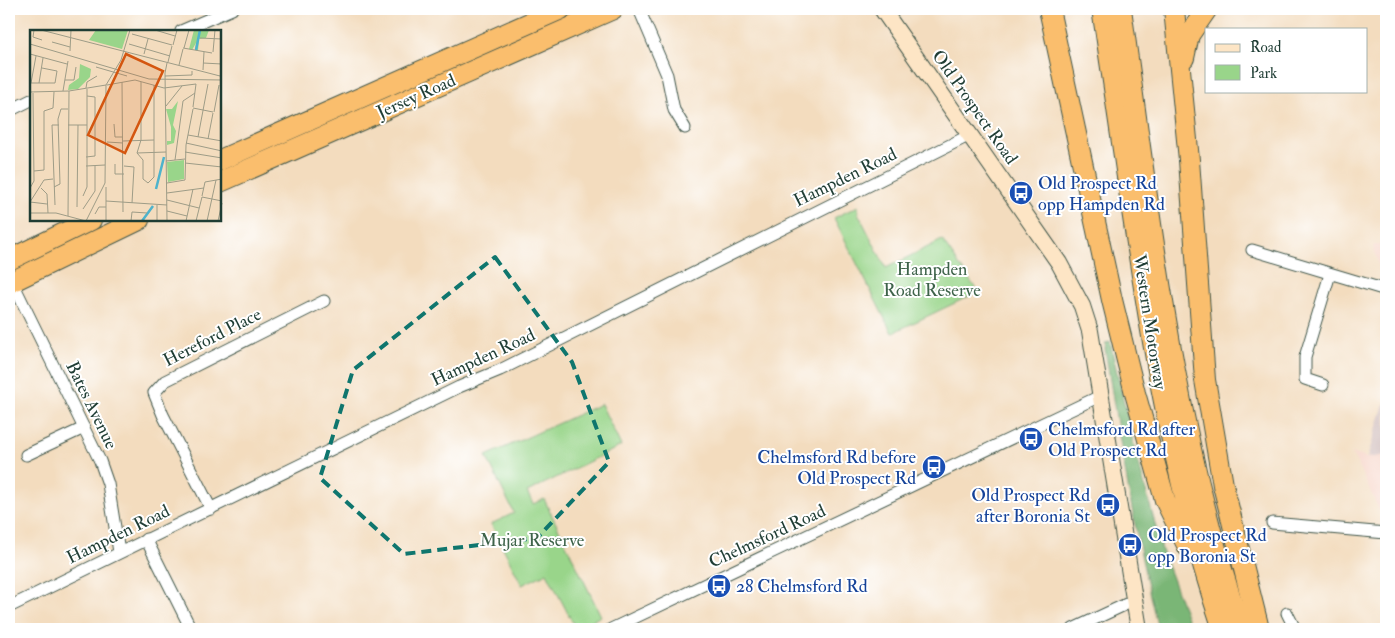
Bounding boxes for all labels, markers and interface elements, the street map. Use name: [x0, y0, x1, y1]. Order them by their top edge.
legend: [1205, 28, 1368, 92]
inset map: [30, 30, 221, 221]
text: Road: [1250, 38, 1282, 57]
street label: Old Prospect Road: [927, 46, 1023, 169]
text: Park: [1250, 64, 1277, 83]
street label: Jersey Road: [372, 69, 459, 124]
street label: Hampden Road: [790, 142, 901, 212]
place label: Old Prospect Rd opp Hampden Rd: [1038, 172, 1165, 216]
bus stop icon: Old Prospect Rd opp Hampden Rd: [1008, 180, 1034, 206]
street label: Western Motorway: [1127, 252, 1172, 392]
park label: Hampden Road Reserve: [883, 258, 981, 302]
street label: Hereford Place: [159, 303, 266, 372]
street label: Hampden Road: [427, 323, 539, 392]
street label: Bates Avenue: [60, 358, 123, 453]
place label: Chelmsford Rd after Old Prospect Rd: [1048, 418, 1196, 462]
bus stop icon: Chelmsford Rd after Old Prospect Rd: [1018, 426, 1044, 452]
place label: Chelmsford Rd before Old Prospect Rd: [757, 446, 916, 490]
bus stop icon: Chelmsford Rd before Old Prospect Rd: [921, 454, 947, 480]
place label: Old Prospect Rd after Boronia St: [971, 484, 1090, 528]
bus stop icon: Old Prospect Rd after Boronia St: [1095, 492, 1121, 518]
street label: Hampden Road: [63, 499, 174, 569]
street label: Chelmsford Road: [705, 499, 829, 574]
place label: Old Prospect Rd opp Boronia St: [1148, 524, 1267, 568]
park label: Mujar Reserve: [480, 529, 585, 552]
bus stop icon: Old Prospect Rd opp Boronia St: [1117, 532, 1143, 558]
bus stop icon: 28 Chelmsford Rd: [706, 573, 732, 599]
place label: 28 Chelmsford Rd: [736, 575, 868, 598]

